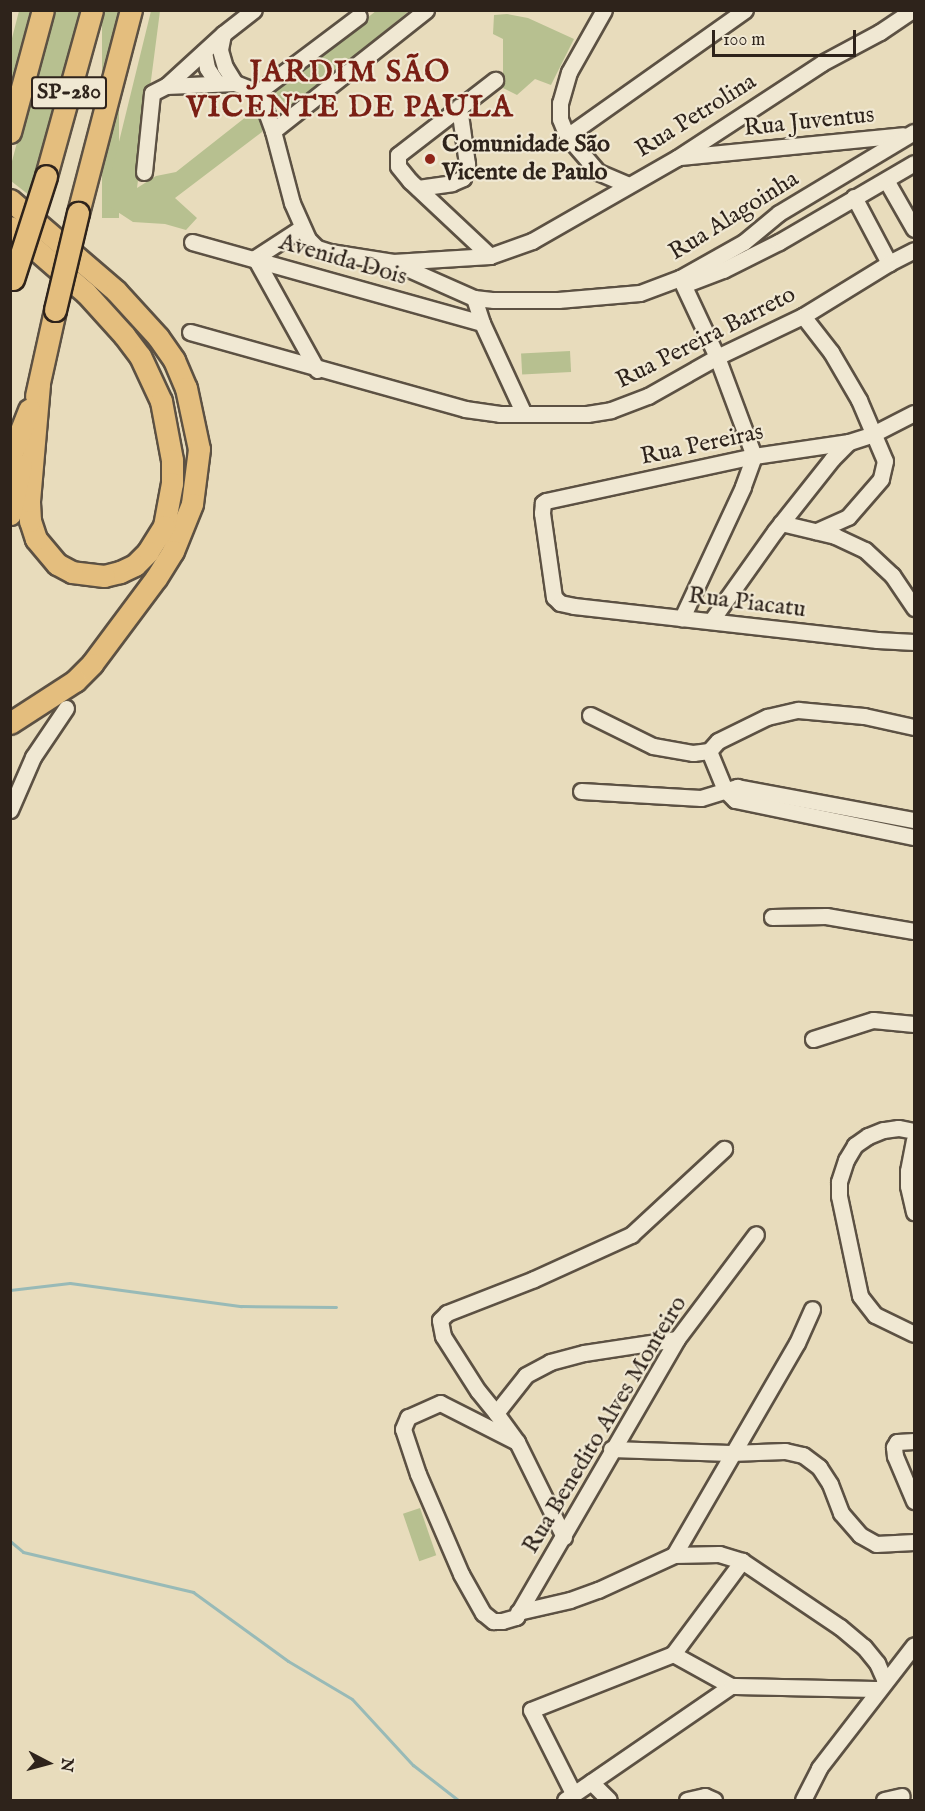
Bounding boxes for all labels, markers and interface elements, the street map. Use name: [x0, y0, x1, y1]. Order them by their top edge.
scale bar: [715, 18, 859, 56]
text: 100 m: [723, 29, 765, 52]
district label: JARDIM SÃO VICENTE DE PAULA: [186, 55, 514, 125]
street label: Rua Petrolina: [630, 68, 762, 164]
road number: SP-280: [30, 74, 108, 112]
street label: Rua Juventus: [742, 101, 876, 143]
place label: Comunidade São Vicente de Paulo: [442, 131, 610, 187]
marker: Comunidade São Vicente de Paulo: [423, 152, 437, 166]
street label: Rua Alagoinha: [664, 165, 804, 267]
street label: Avenida Dois: [276, 228, 410, 292]
street label: Rua Pereira Barreto: [612, 280, 800, 396]
street label: Rua Pereiras: [638, 418, 766, 472]
street label: Rua Piacatu: [687, 582, 807, 624]
street label: Rua Benedito Alves Monteiro: [517, 1291, 693, 1559]
north arrow: [18, 1733, 78, 1793]
text: N: [55, 1757, 77, 1773]

